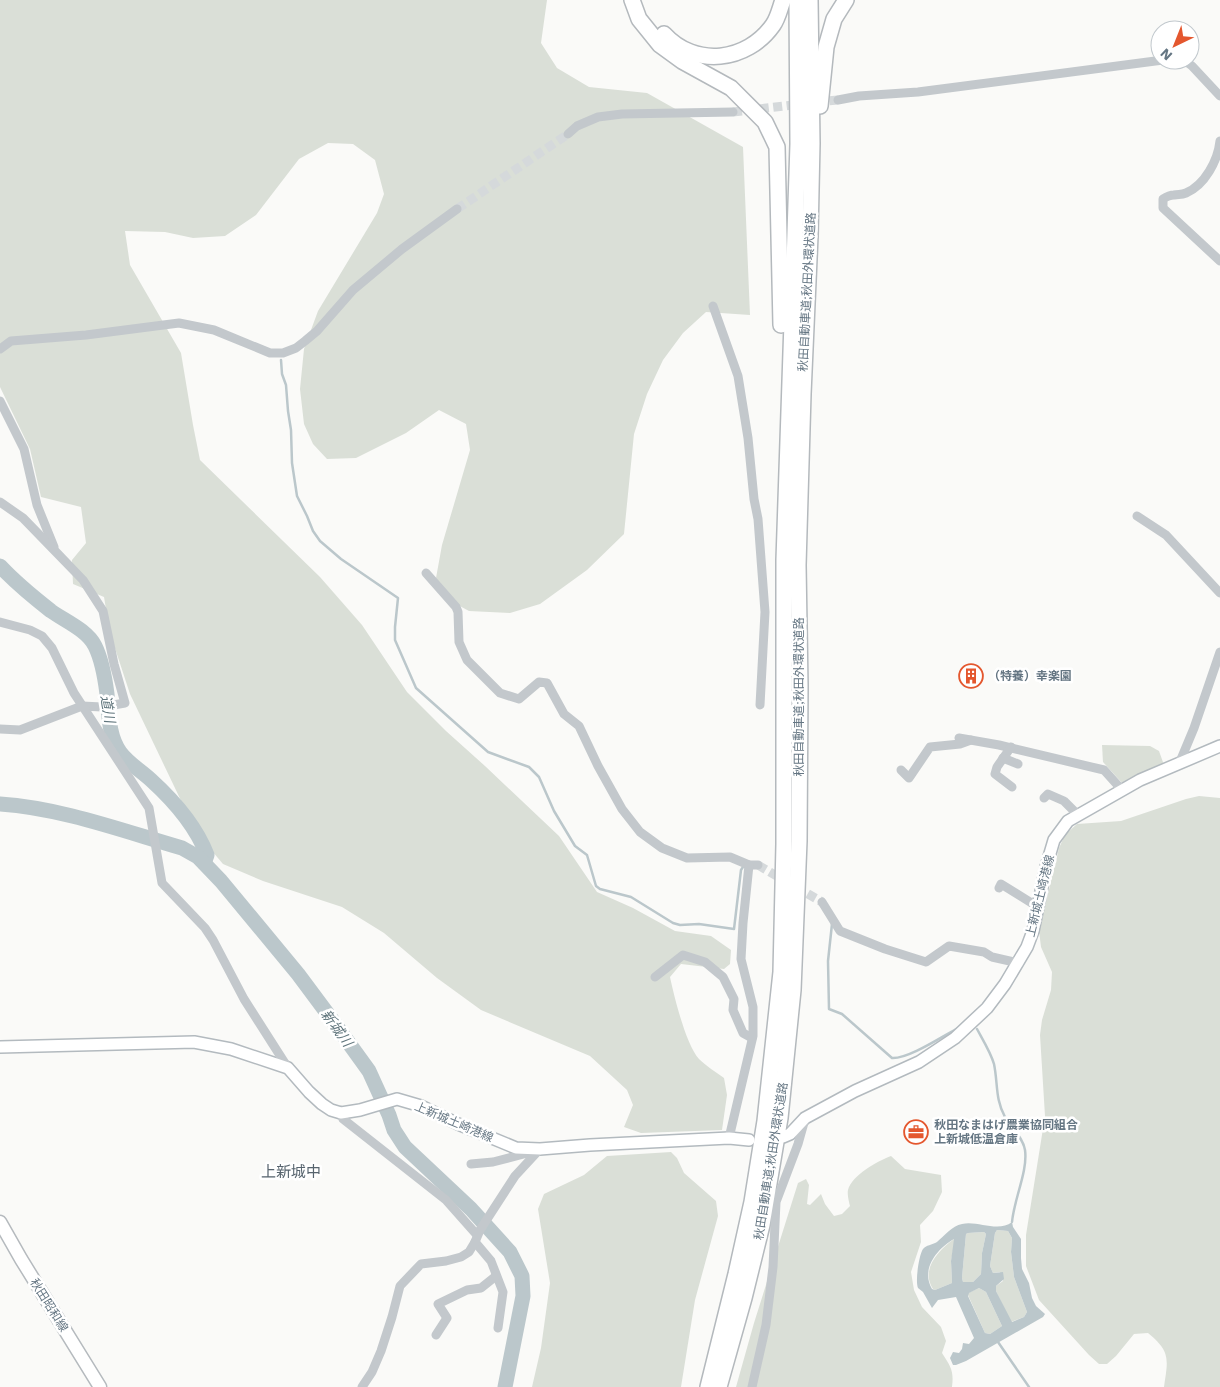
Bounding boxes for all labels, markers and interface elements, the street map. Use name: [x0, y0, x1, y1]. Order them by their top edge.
north arrow: [1150, 20, 1200, 70]
text: N: [1157, 45, 1175, 64]
street label: 秋田自動車道;秋田外環状道路: [796, 212, 818, 372]
street label: 秋田自動車道;秋田外環状道路: [792, 617, 806, 777]
building icon: （特養）幸楽園: [958, 663, 984, 689]
place label: （特養）幸楽園: [988, 669, 1072, 683]
water label: 道川: [98, 694, 119, 726]
street label: 上新城土崎港線: [1023, 854, 1057, 938]
water label: 新城川: [318, 1006, 357, 1051]
street label: 秋田自動車道;秋田外環状道路: [752, 1081, 790, 1241]
street label: 上新城土崎港線: [413, 1099, 495, 1145]
place label: 秋田なまはげ農業協同組合 上新城低温倉庫: [934, 1118, 1078, 1146]
office icon: 秋田なまはげ農業協同組合 上新城低温倉庫: [903, 1119, 929, 1145]
district label: 上新城中: [261, 1163, 321, 1181]
street label: 秋田昭和線: [27, 1276, 71, 1334]

